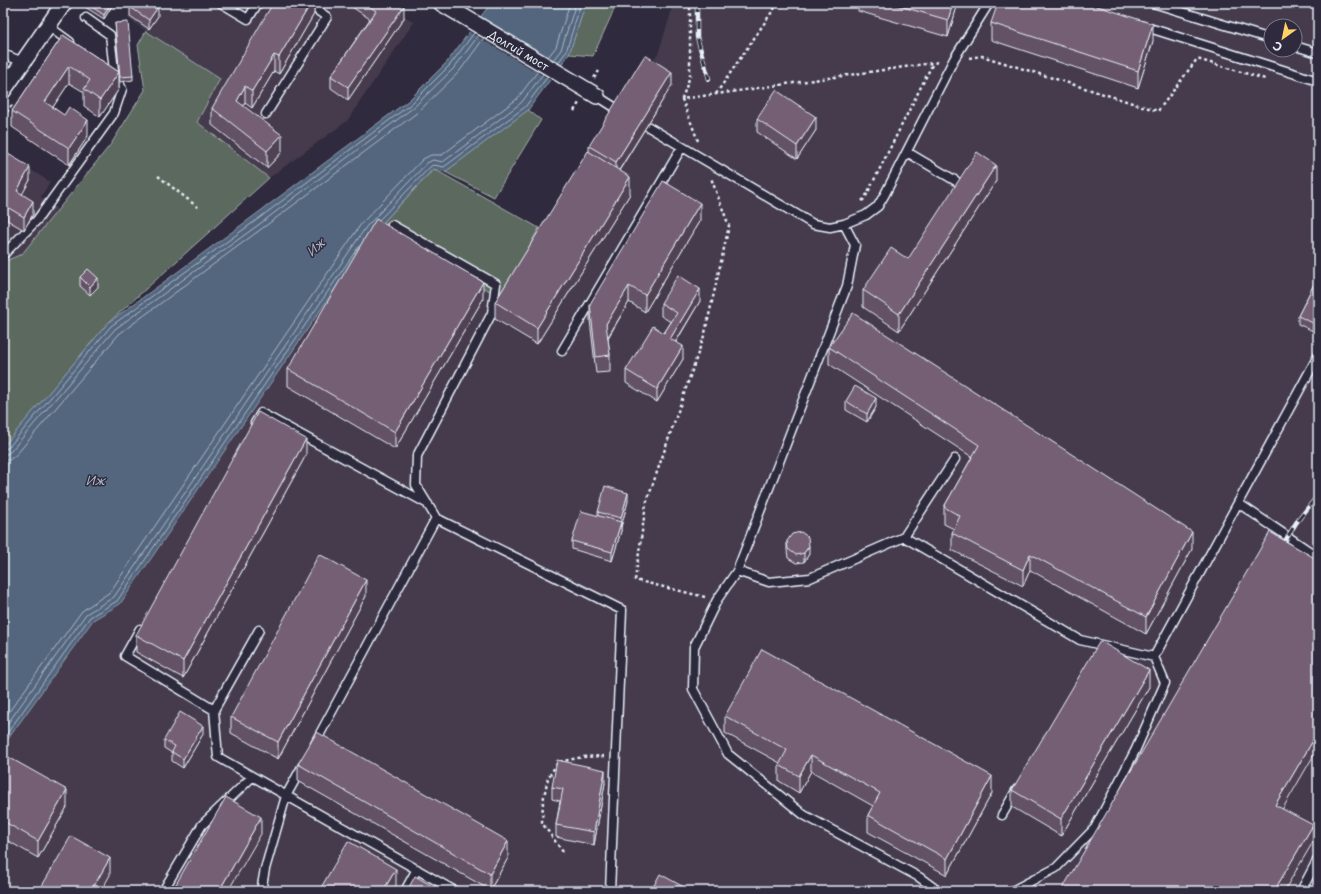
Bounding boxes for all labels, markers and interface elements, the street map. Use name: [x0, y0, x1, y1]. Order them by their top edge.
north arrow: [1263, 18, 1303, 58]
street label: Долгий мост: [485, 25, 553, 75]
text: С: [1269, 37, 1285, 56]
water label: Иж: [302, 233, 329, 260]
water label: Иж: [86, 471, 106, 489]

